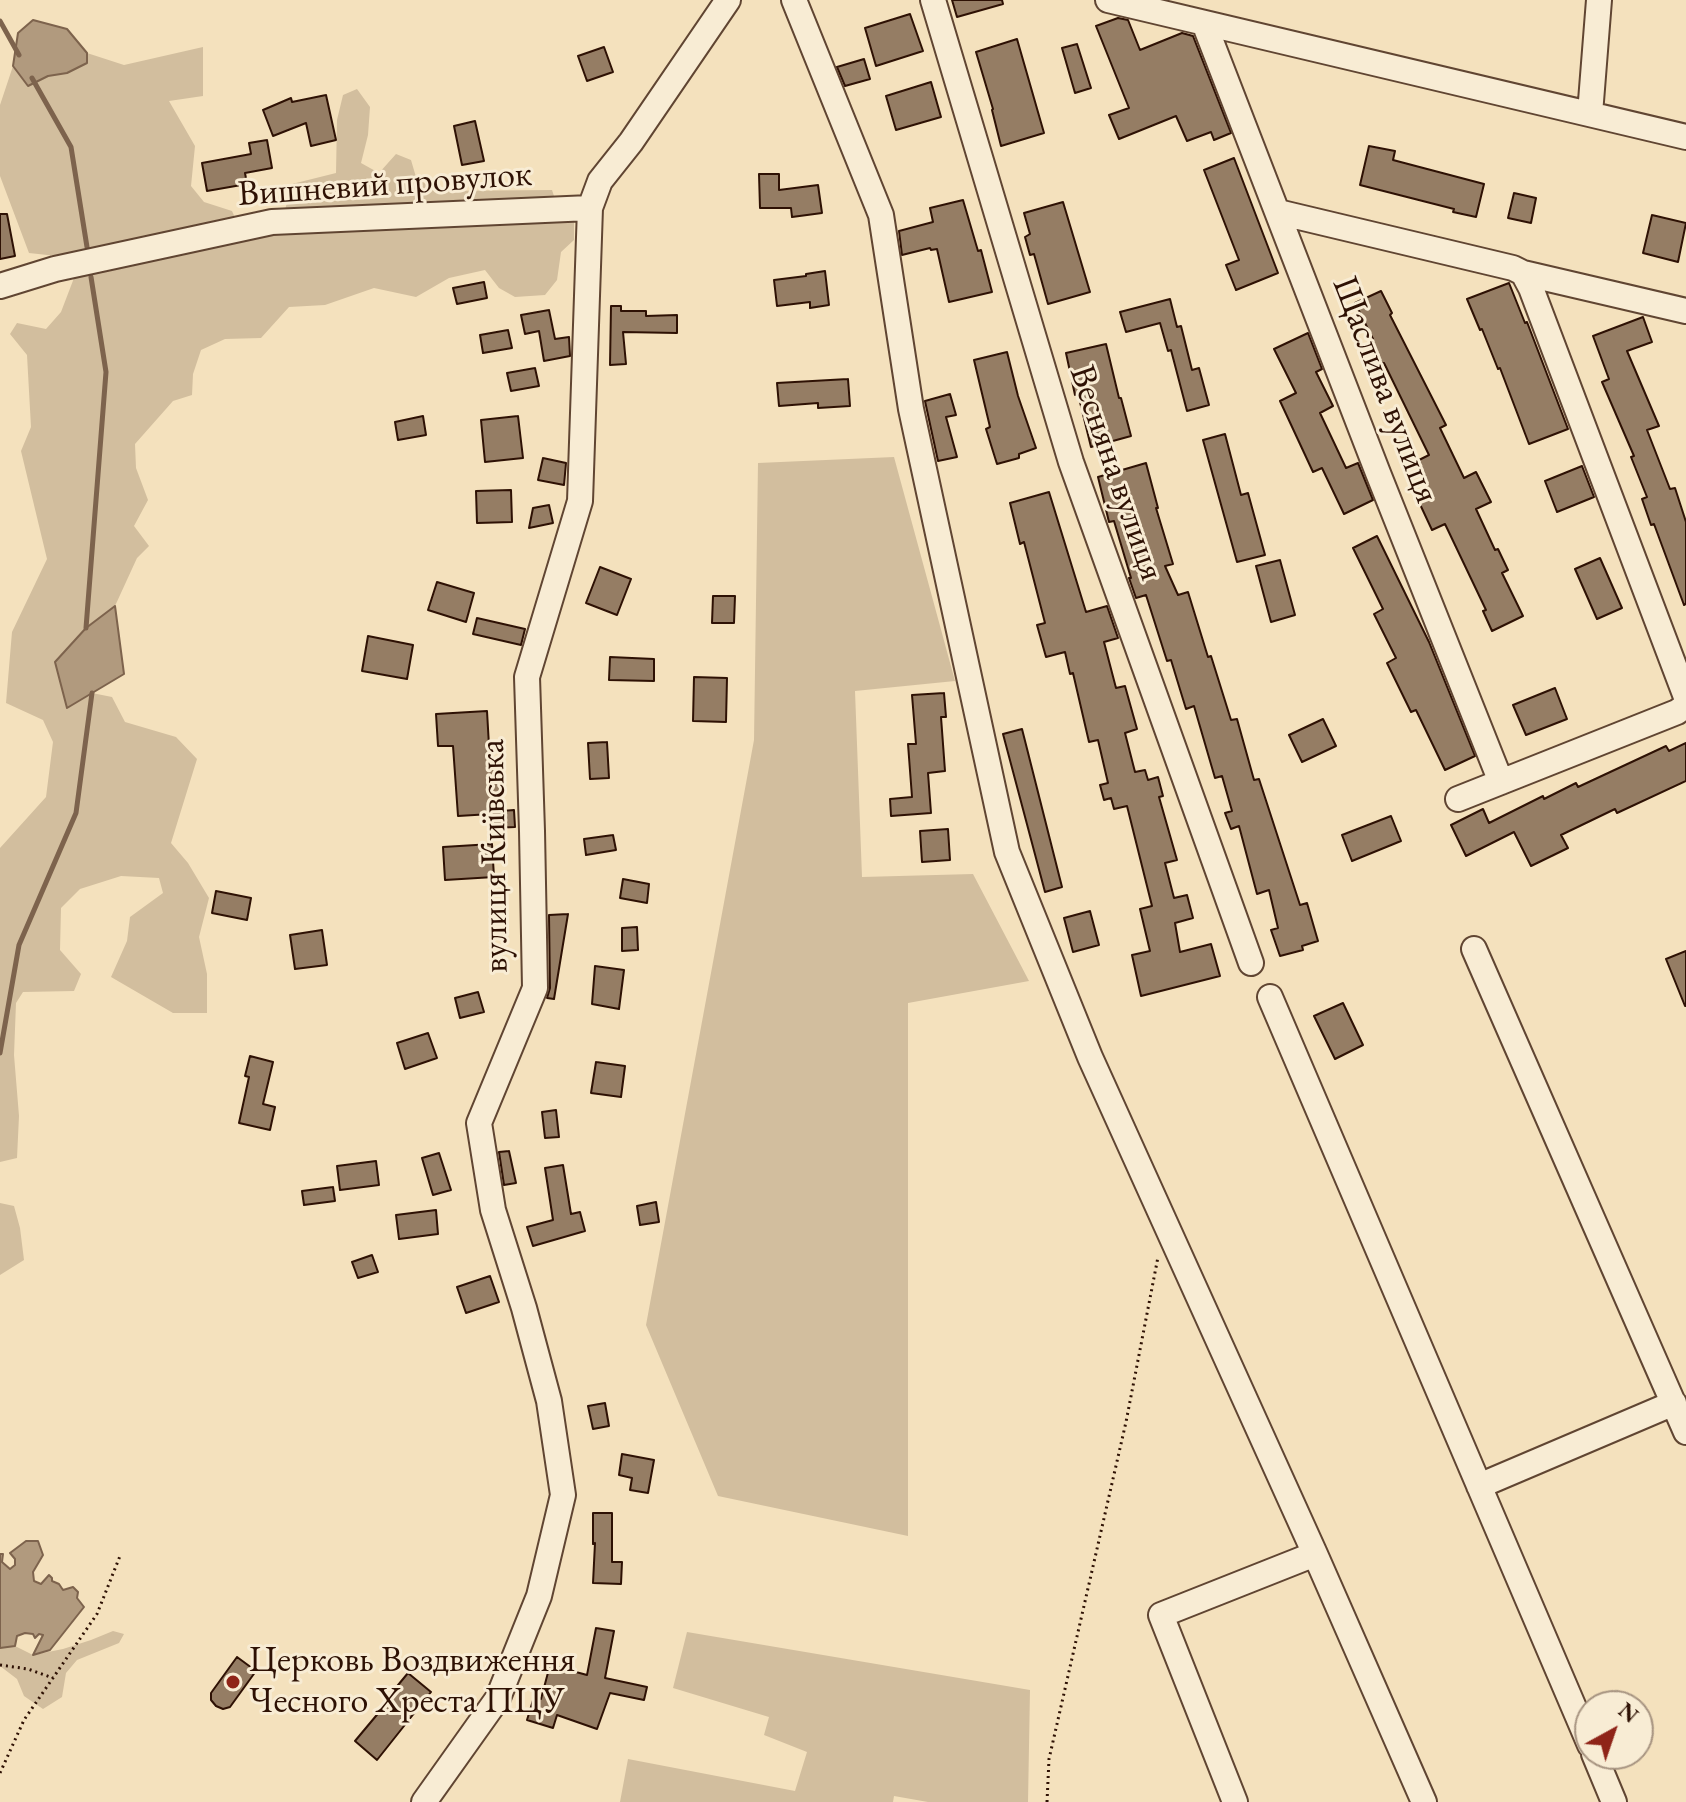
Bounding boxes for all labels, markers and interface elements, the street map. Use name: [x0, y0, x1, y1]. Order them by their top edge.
street label: Вишневий провулок: [236, 153, 534, 217]
street label: Щаслива вулиця: [1322, 271, 1448, 509]
street label: Весняна вулиця: [1059, 360, 1173, 586]
street label: вулиця Київська: [471, 739, 519, 973]
place label: Церковь Воздвиження Чесного Хреста ПЦУ: [249, 1639, 575, 1724]
marker: Церковь Воздвиження Чесного Хреста ПЦУ: [224, 1673, 242, 1691]
north arrow: [1574, 1690, 1654, 1770]
text: N: [1612, 1696, 1645, 1730]

